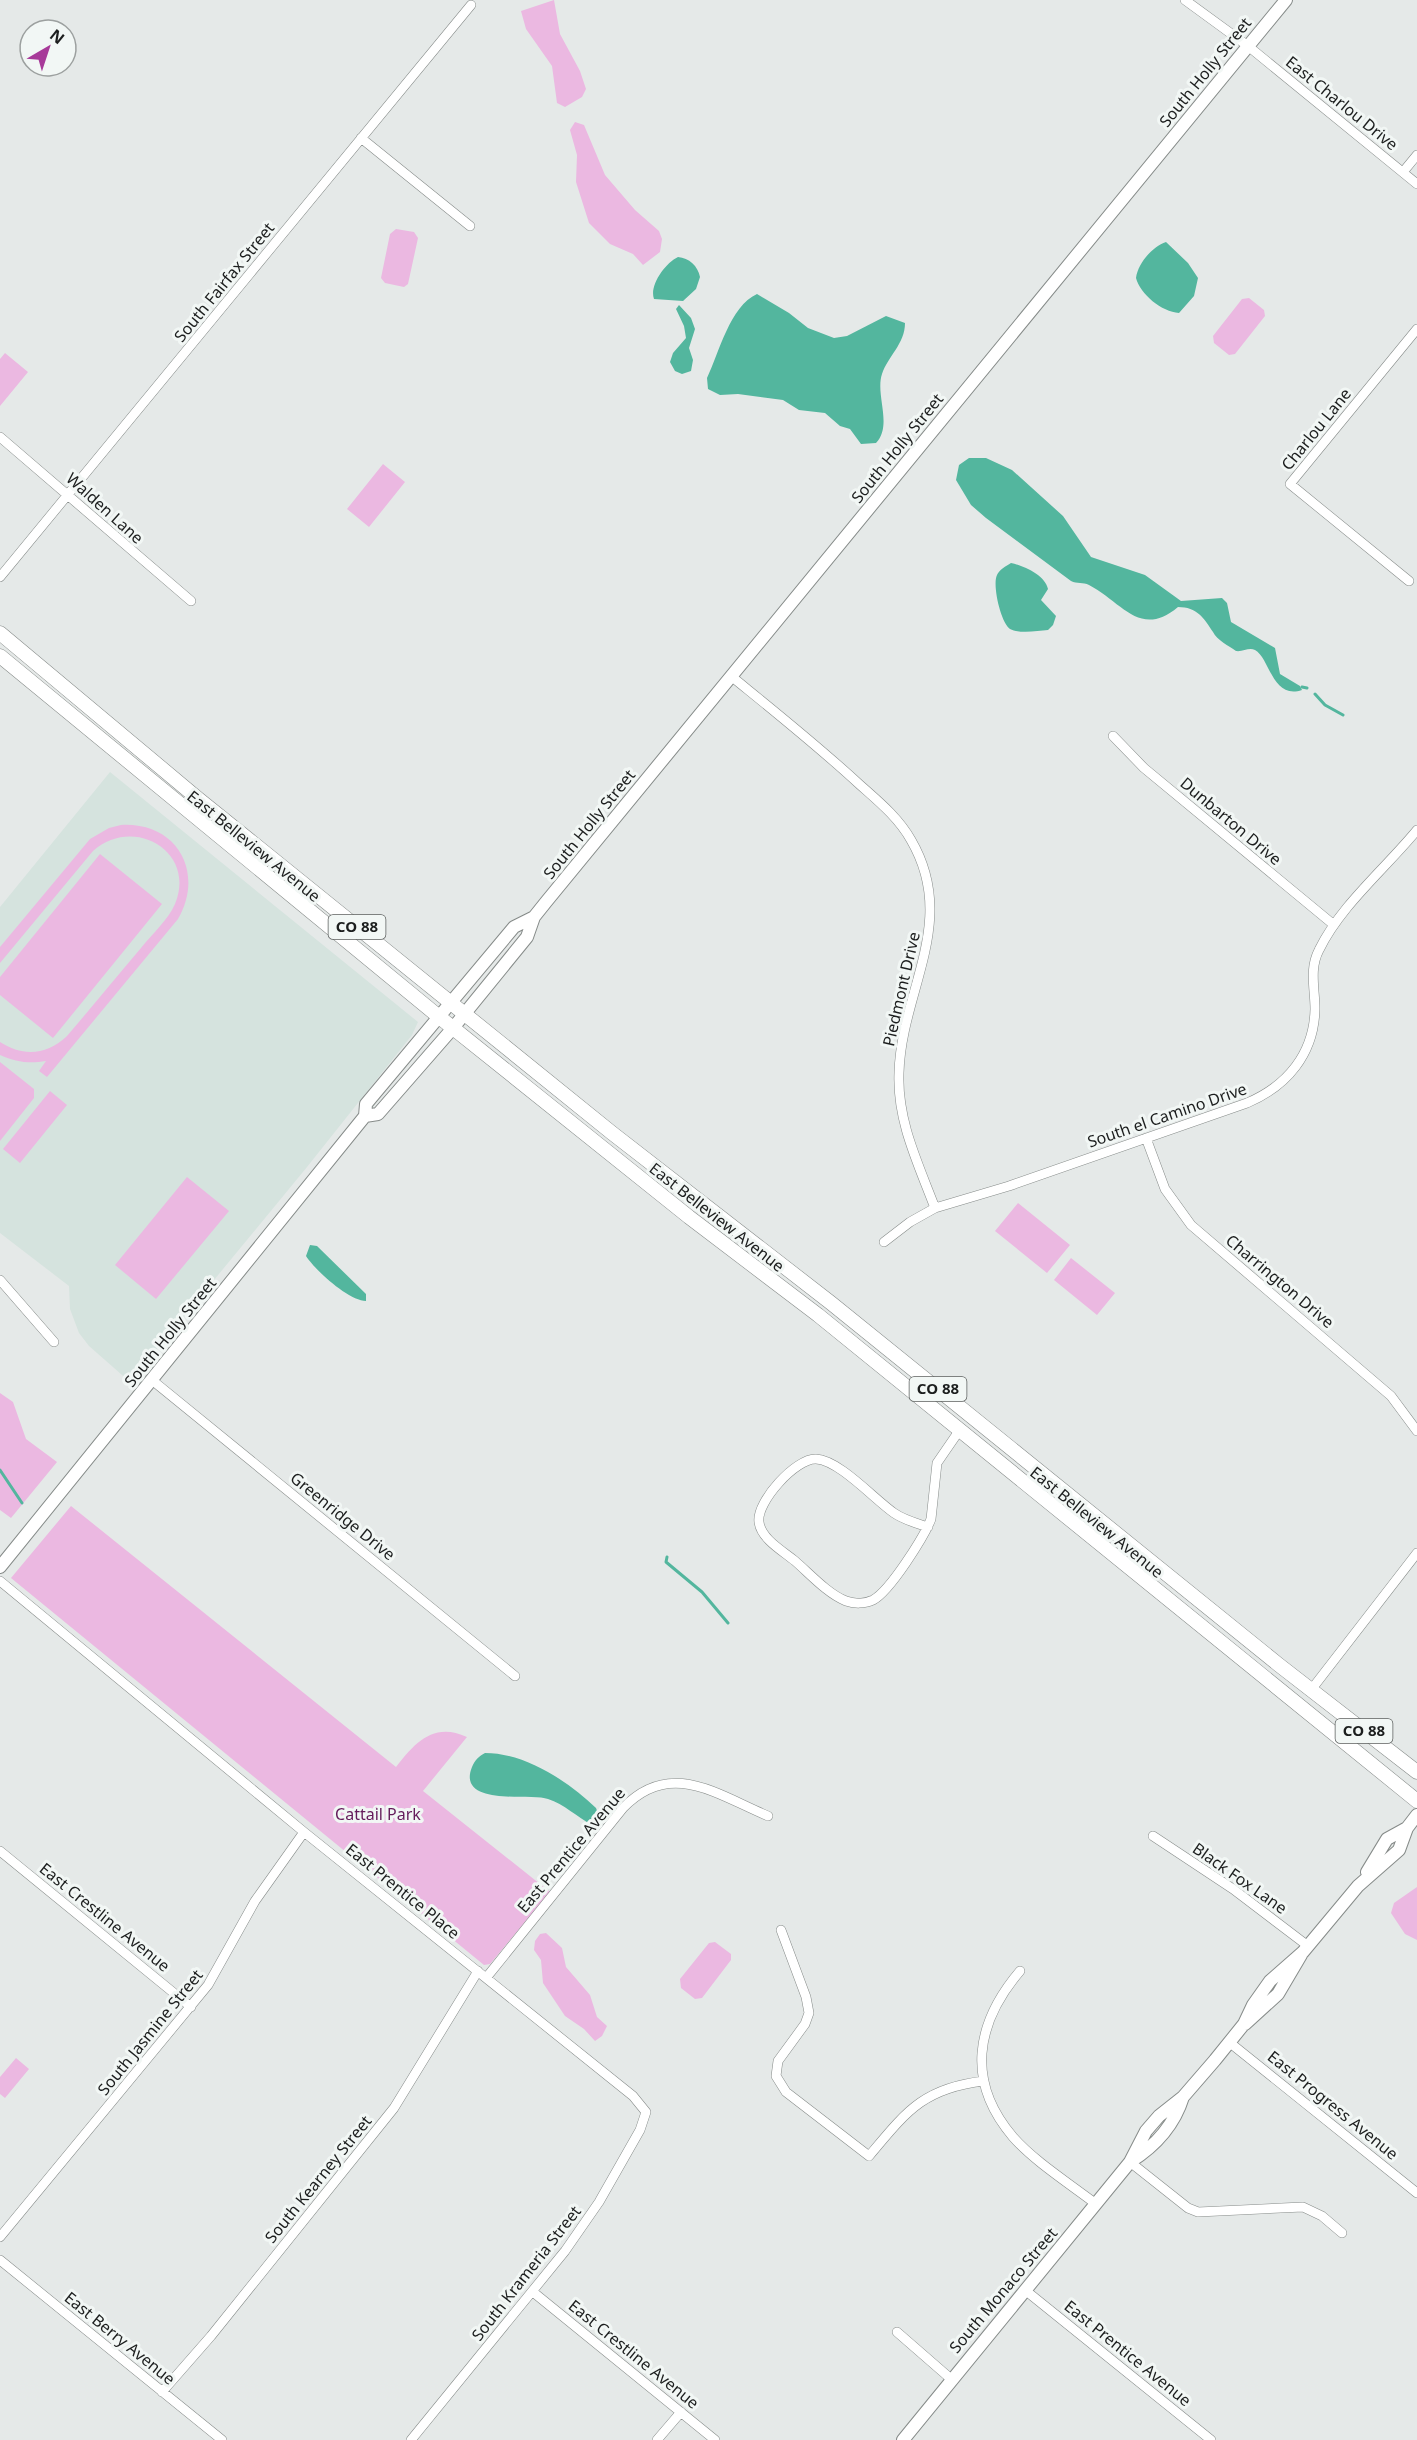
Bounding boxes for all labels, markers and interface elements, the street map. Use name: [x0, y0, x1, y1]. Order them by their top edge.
street label: South Holly Street: [1154, 12, 1256, 131]
north arrow: [18, 18, 78, 78]
text: N: [45, 24, 69, 49]
street label: East Charlou Drive: [1281, 51, 1403, 155]
street label: South Fairfax Street: [169, 217, 279, 346]
street label: Charlou Lane: [1276, 383, 1356, 475]
street label: South Holly Street: [846, 388, 948, 507]
street label: Walden Lane: [62, 467, 148, 549]
street label: South Holly Street: [538, 764, 640, 883]
street label: Dunbarton Drive: [1176, 772, 1286, 870]
street label: East Belleview Avenue: [183, 785, 325, 907]
road number: CO 88: [328, 915, 386, 939]
street label: Piedmont Drive: [877, 930, 925, 1048]
street label: South el Camino Drive: [1084, 1077, 1250, 1153]
street label: East Belleview Avenue: [645, 1157, 789, 1277]
street label: Charrington Drive: [1221, 1229, 1339, 1333]
street label: South Holly Street: [119, 1272, 221, 1391]
road number: CO 88: [910, 1377, 966, 1401]
street label: East Belleview Avenue: [1026, 1461, 1168, 1583]
street label: Greenridge Drive: [286, 1467, 400, 1565]
road number: CO 88: [1336, 1719, 1392, 1743]
street label: East Prentice Avenue: [512, 1783, 630, 1917]
park label: Cattail Park: [335, 1803, 421, 1825]
street label: Black Fox Lane: [1188, 1837, 1292, 1919]
street label: East Prentice Place: [341, 1838, 465, 1944]
street label: East Crestline Avenue: [35, 1858, 175, 1976]
street label: South Jasmine Street: [92, 1964, 208, 2100]
street label: East Progress Avenue: [1263, 2045, 1403, 2165]
street label: South Kearney Street: [260, 2110, 376, 2247]
street label: South Krameria Street: [466, 2201, 586, 2345]
street label: South Monaco Street: [944, 2222, 1062, 2357]
street label: East Berry Avenue: [60, 2286, 180, 2390]
street label: East Crestline Avenue: [564, 2295, 704, 2413]
street label: East Prentice Avenue: [1060, 2295, 1196, 2411]

